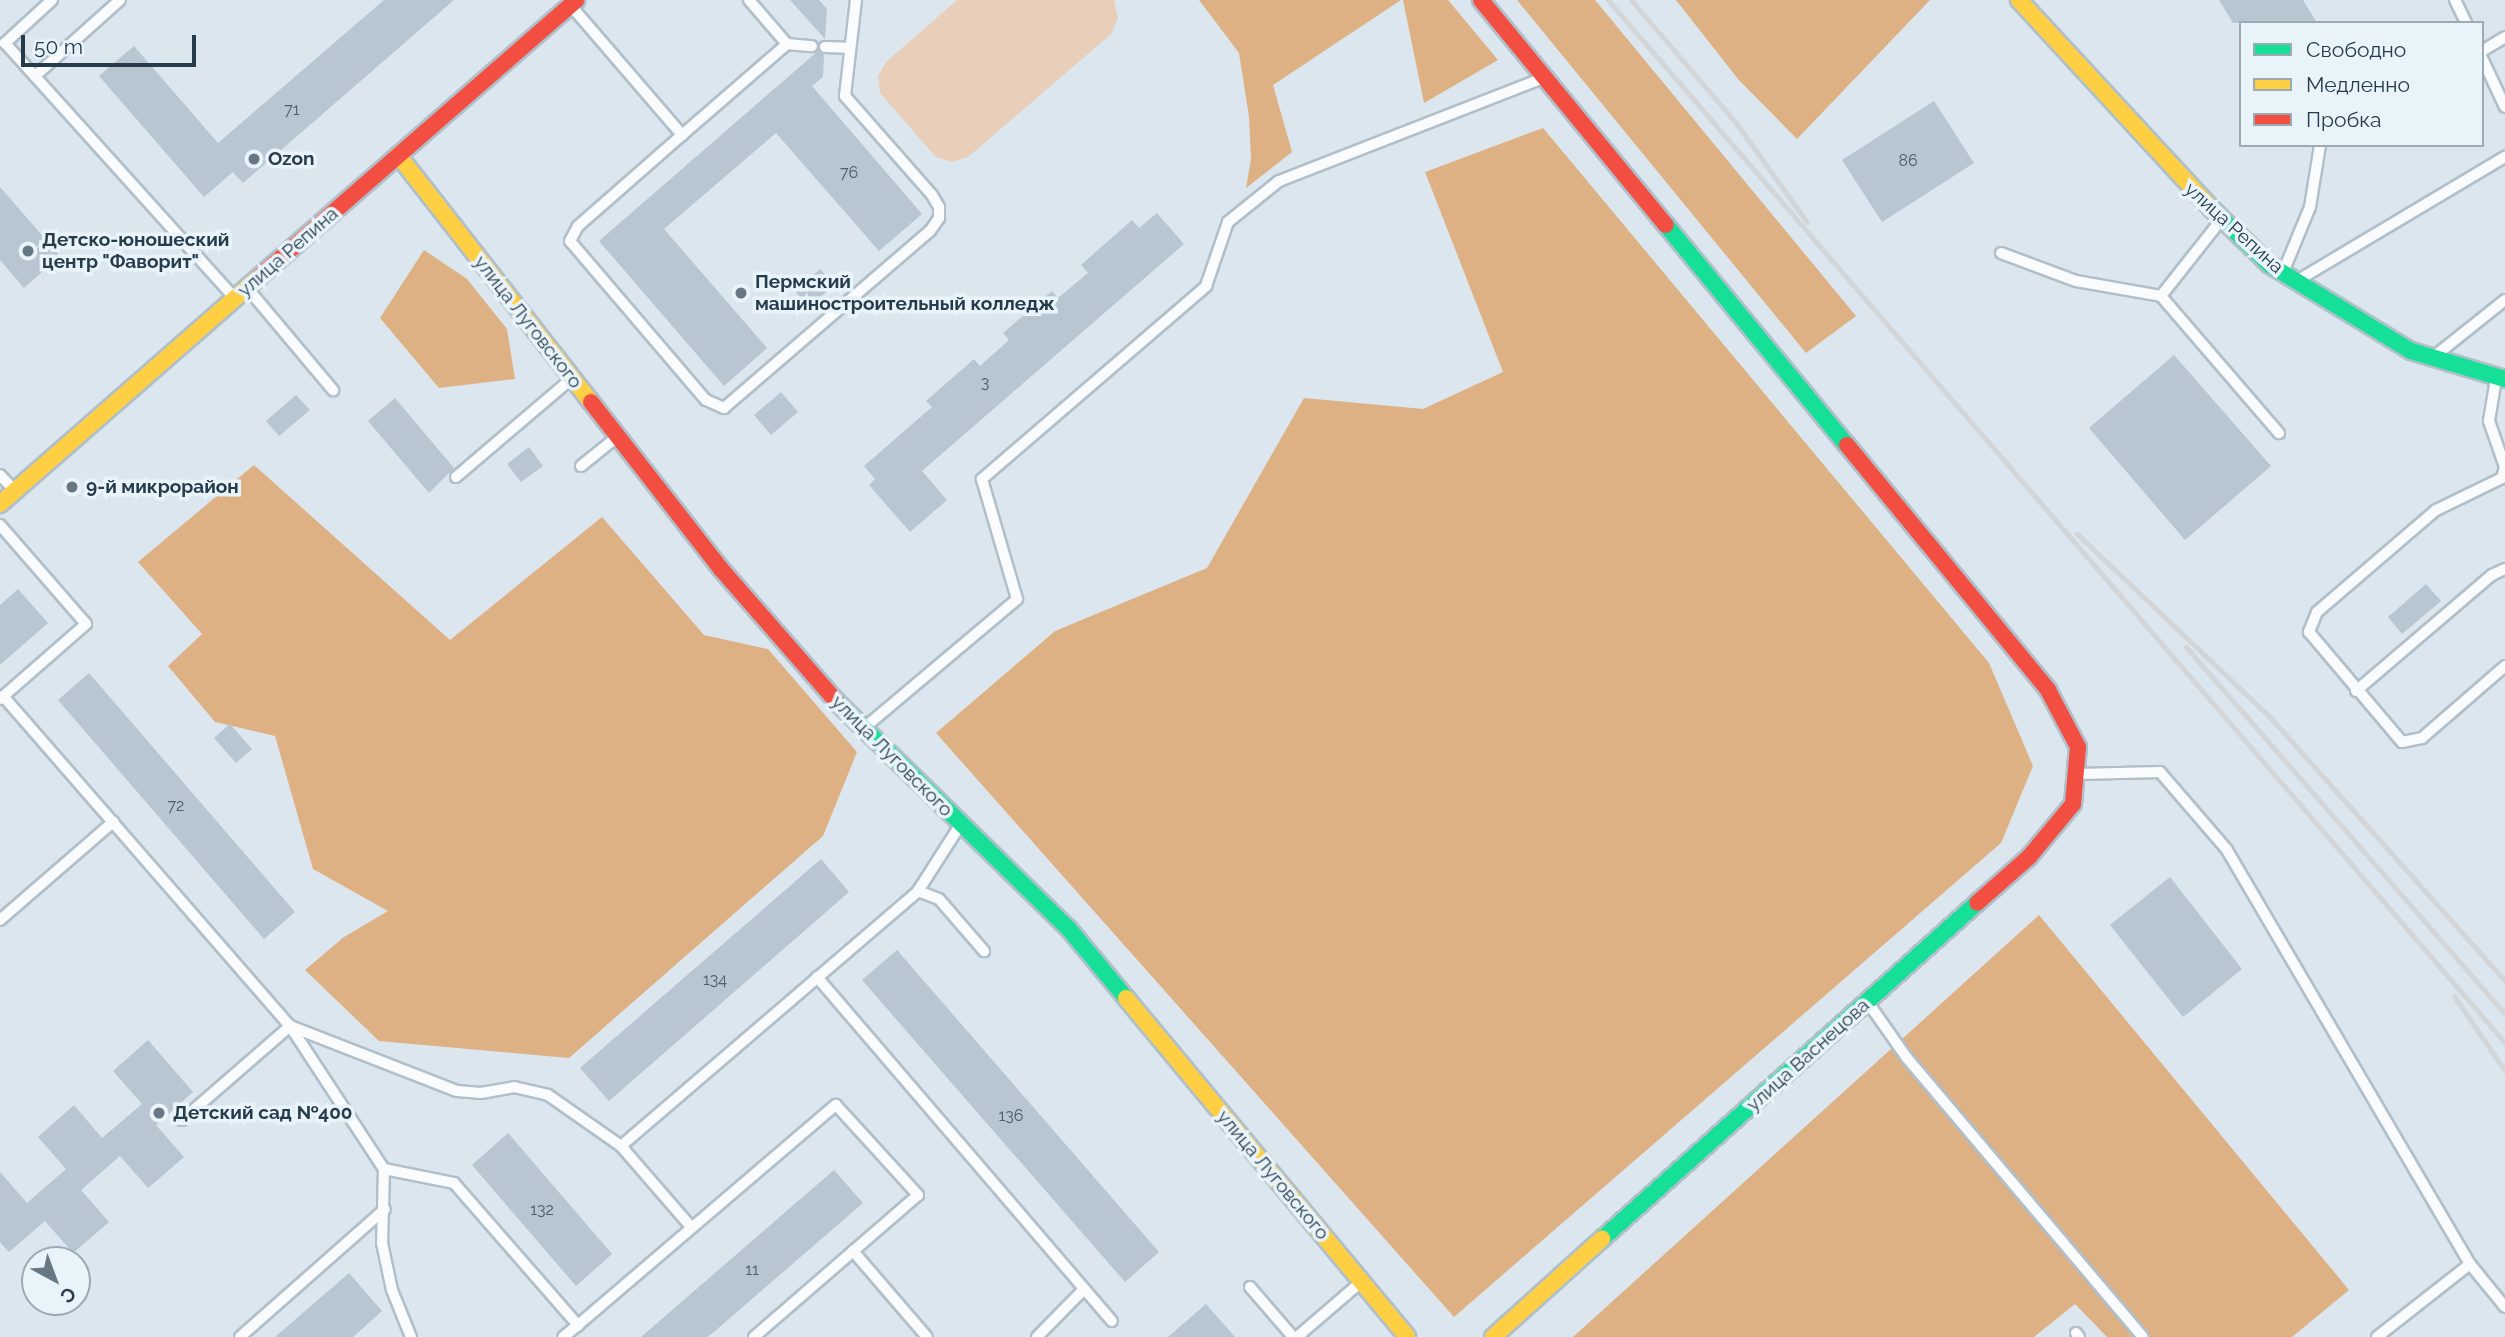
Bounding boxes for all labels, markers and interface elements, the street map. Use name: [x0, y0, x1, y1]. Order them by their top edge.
scale bar: [24, 21, 200, 65]
legend: [2239, 21, 2484, 147]
text: 50 m: [34, 34, 83, 59]
text: Свободно: [2306, 37, 2406, 62]
text: Медленно: [2306, 72, 2410, 97]
house number: 71: [284, 100, 300, 120]
text: Пробка: [2306, 107, 2382, 132]
place label: Ozon: [268, 148, 315, 170]
marker: Ozon: [246, 151, 262, 167]
house number: 86: [1898, 151, 1918, 171]
house number: 76: [840, 163, 858, 183]
street label: улица Репина: [2180, 178, 2288, 278]
street label: улица Репина: [233, 202, 343, 302]
place label: Детско-юношеский центр "Фаворит": [42, 229, 230, 273]
marker: Детско-юношеский центр "Фаворит": [20, 243, 36, 259]
street label: улица Луговского: [469, 251, 587, 393]
place label: Пермский машиностроительный колледж: [755, 271, 1054, 315]
marker: Пермский машиностроительный колледж: [733, 285, 749, 301]
house number: 3: [981, 373, 989, 393]
place label: 9-й микрорайон: [86, 476, 239, 498]
marker: 9-й микрорайон: [64, 479, 80, 495]
street label: улица Луговского: [827, 691, 957, 821]
house number: 72: [168, 796, 184, 816]
house number: 134: [703, 970, 727, 990]
street label: улица Васнецова: [1742, 994, 1874, 1116]
place label: Детский сад №400: [173, 1102, 353, 1124]
marker: Детский сад №400: [151, 1105, 167, 1121]
house number: 136: [998, 1106, 1024, 1126]
street label: улица Луговского: [1212, 1106, 1334, 1244]
house number: 132: [530, 1200, 554, 1220]
north arrow: [21, 1246, 91, 1316]
house number: 11: [745, 1260, 759, 1280]
text: С: [56, 1283, 81, 1308]

